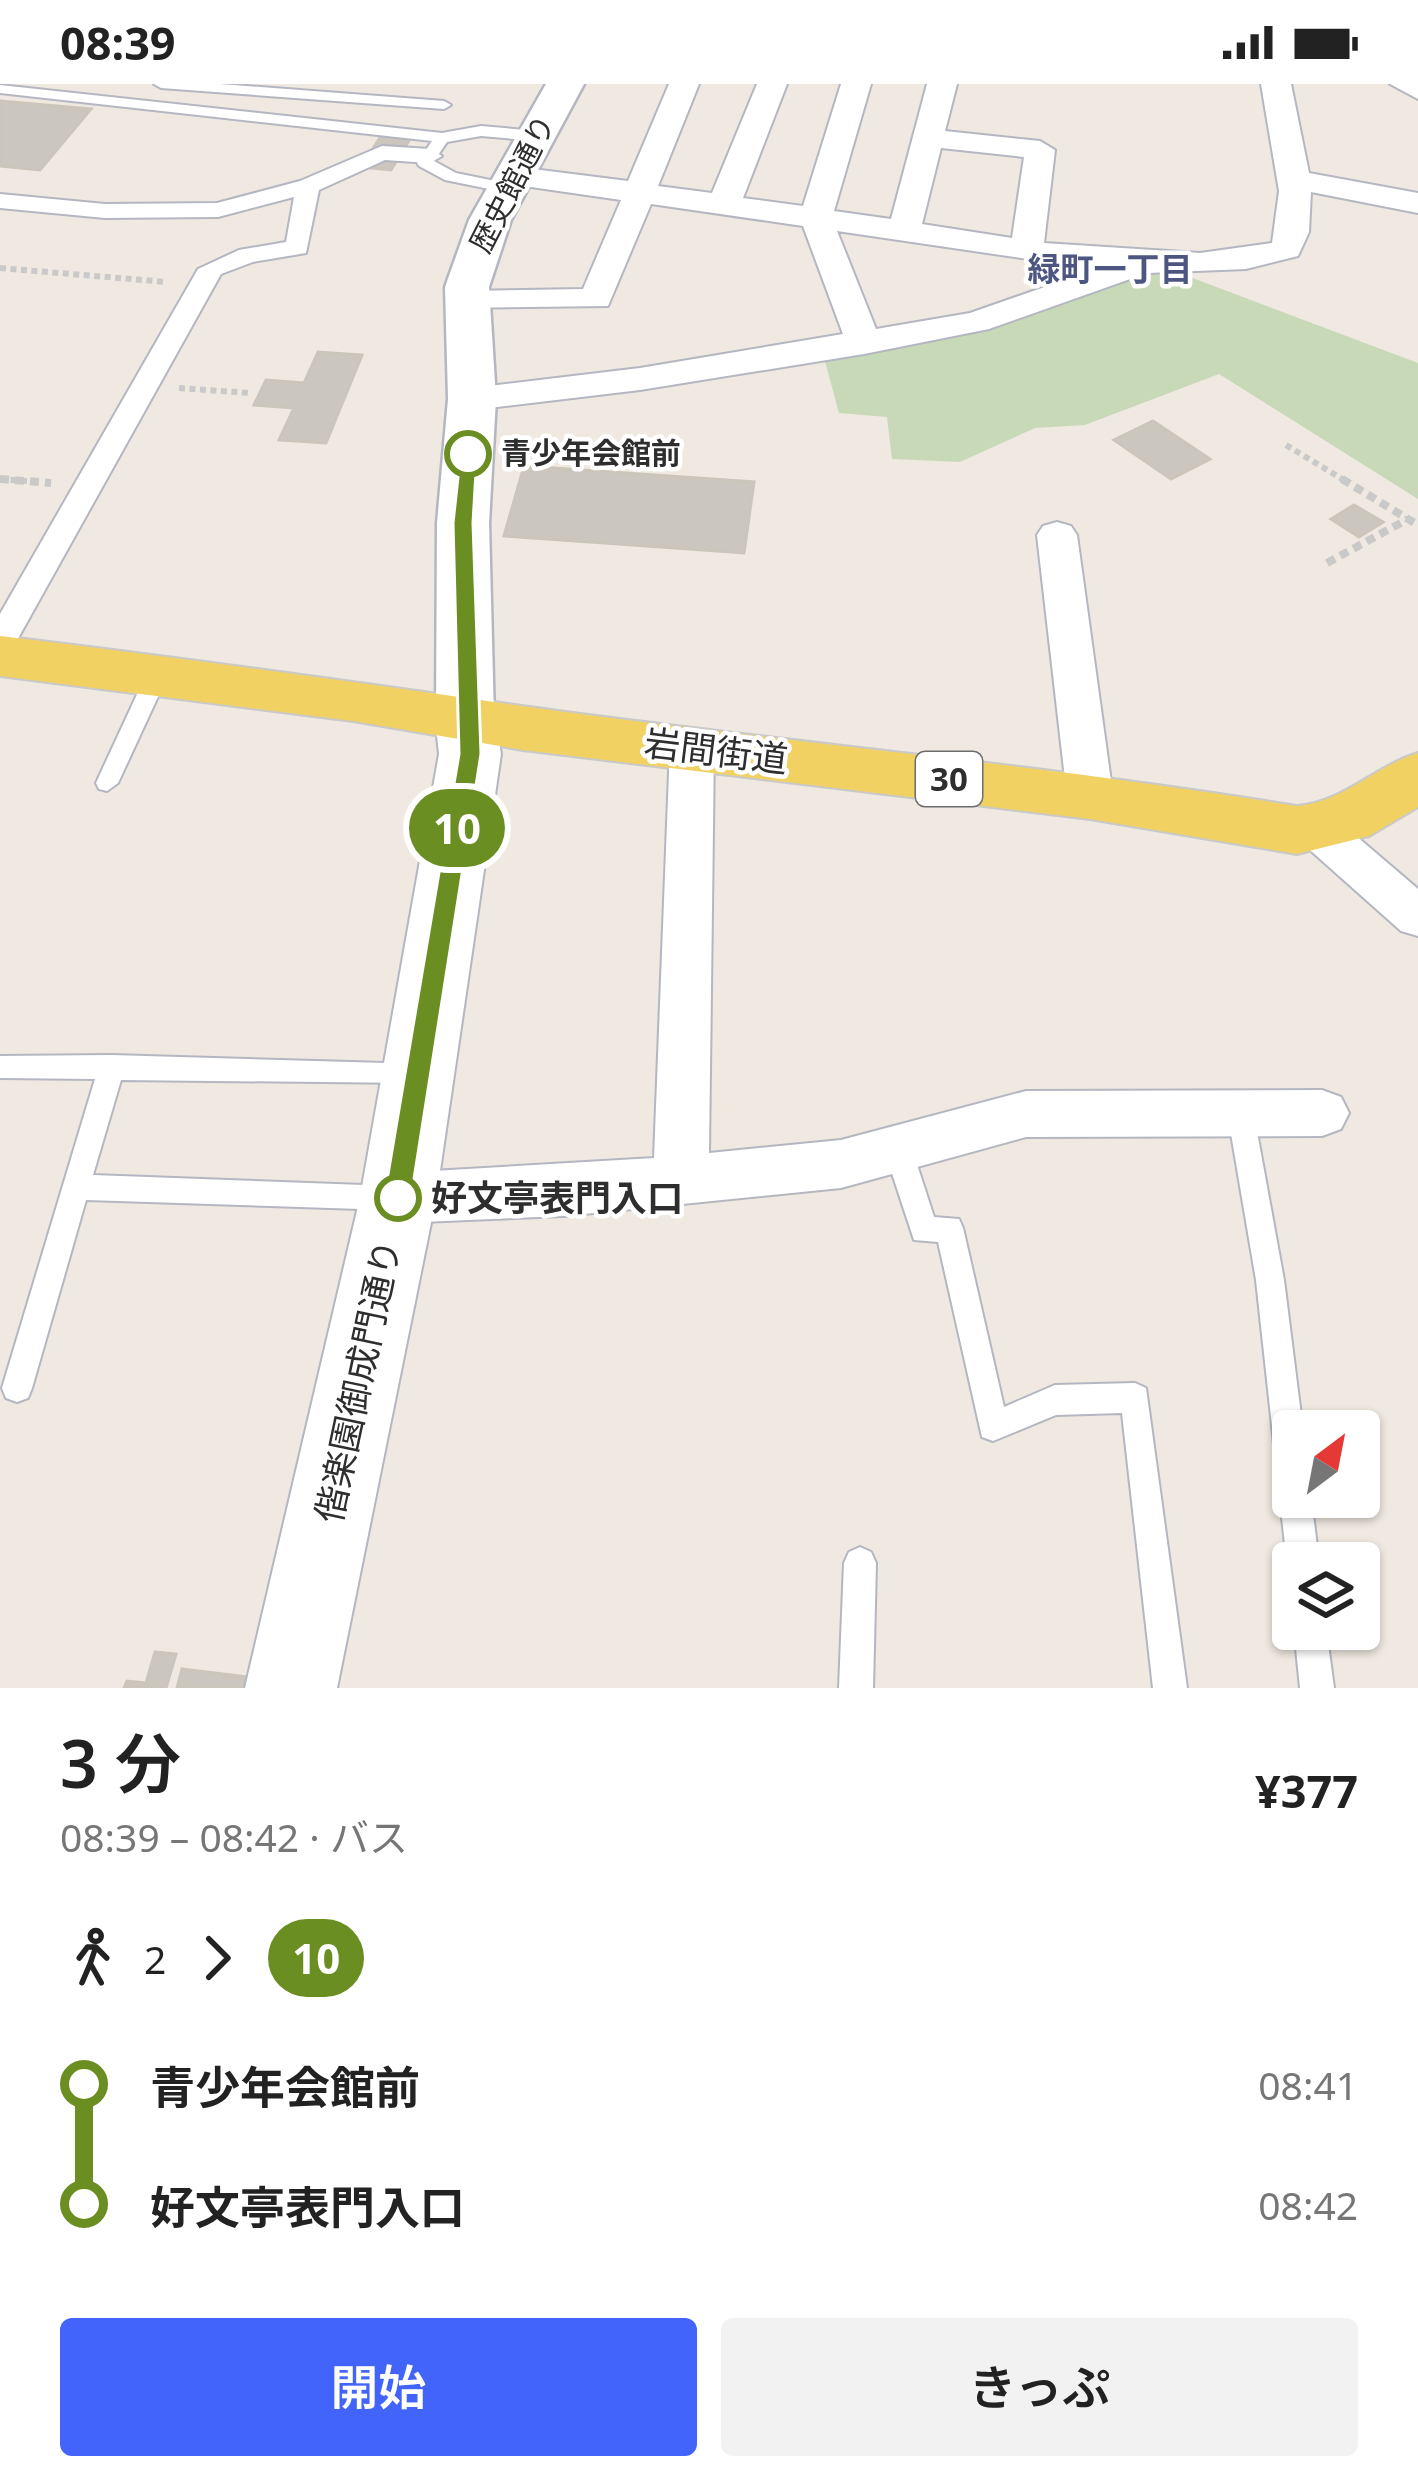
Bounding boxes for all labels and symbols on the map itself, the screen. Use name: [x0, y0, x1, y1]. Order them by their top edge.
street label: 歴史館通り: [459, 107, 564, 259]
district label: 緑町一丁目: [1028, 246, 1193, 291]
marker: 青少年会館前: [446, 432, 490, 476]
place label: 青少年会館前: [501, 432, 681, 473]
street label: 岩間街道: [642, 717, 791, 784]
road number: 30: [916, 752, 982, 806]
line badge: 10: [403, 789, 511, 867]
place label: 好文亭表門入口: [431, 1173, 683, 1222]
marker: 好文亭表門入口: [376, 1176, 420, 1220]
street label: 偕楽園御成門通り: [304, 1235, 411, 1527]
north arrow: [1272, 1410, 1380, 1518]

